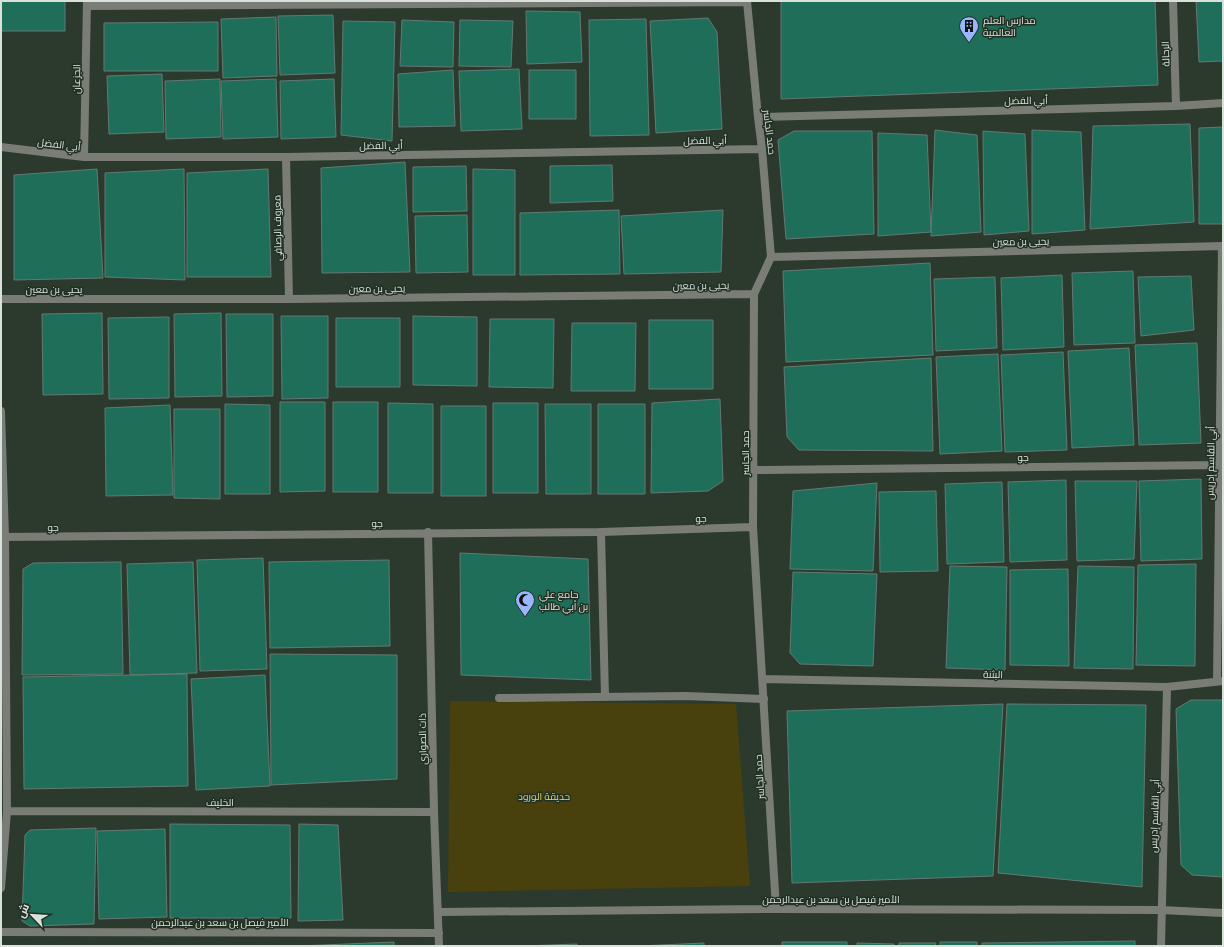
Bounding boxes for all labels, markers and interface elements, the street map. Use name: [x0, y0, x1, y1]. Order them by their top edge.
place label: مدارس العلم العالمية: [983, 14, 1036, 38]
building icon: مدارس العلم العالمية: [958, 15, 980, 43]
street label: الرحالة: [1159, 41, 1171, 67]
street label: الجزعان: [70, 64, 83, 94]
street label: أبي الفضل: [1004, 94, 1048, 108]
street label: حمد الجاسر: [761, 108, 779, 155]
street label: أبي الفضل: [683, 134, 727, 148]
street label: أبي الفضل: [36, 135, 82, 155]
street label: أبي الفضل: [359, 139, 403, 153]
street label: معروف الرصافي: [270, 195, 286, 261]
street label: يحيى بن معين: [992, 234, 1050, 248]
street label: يحيى بن معين: [672, 278, 730, 292]
street label: يحيى بن معين: [348, 281, 406, 295]
street label: يحيى بن معين: [26, 283, 83, 296]
street label: أبي القاسم إدريس: [1203, 426, 1219, 500]
street label: حمد الجاسر: [739, 430, 751, 477]
street label: جو: [1017, 451, 1029, 463]
street label: جو: [695, 512, 707, 524]
street label: جو: [371, 517, 383, 529]
street label: جو: [47, 521, 59, 533]
place label: جامع علي بن أبي طالب: [539, 588, 588, 614]
mosque icon: جامع علي بن أبي طالب: [514, 589, 536, 617]
street label: البثنة: [983, 668, 1003, 680]
street label: ذات الصواري: [416, 713, 430, 765]
street label: حمد الجاسر: [752, 754, 766, 801]
street label: أبي القاسم إدريس: [1147, 779, 1163, 853]
park label: حديقة الورود: [518, 790, 570, 802]
street label: الخليف: [206, 796, 234, 808]
street label: الأمير فيصل بن سعد بن عبدالرحمن: [762, 893, 900, 906]
north arrow: [12, 895, 52, 935]
text: ش: [14, 901, 32, 920]
street label: الأمير فيصل بن سعد بن عبدالرحمن: [151, 916, 289, 929]

